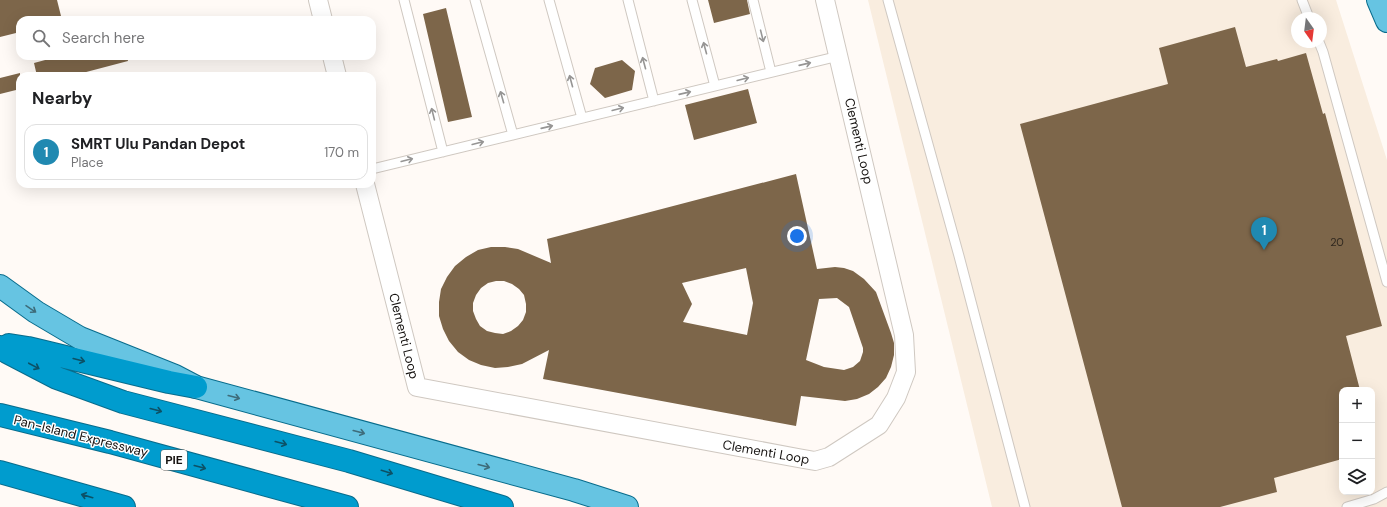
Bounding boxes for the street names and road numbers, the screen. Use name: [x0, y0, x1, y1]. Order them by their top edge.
street label: Clementi Loop: [841, 96, 877, 186]
street label: Clementi Loop: [385, 291, 423, 381]
street label: Pan-Island Expressway: [12, 411, 150, 461]
street label: Clementi Loop: [721, 436, 811, 468]
road number: PIE: [161, 450, 187, 470]

